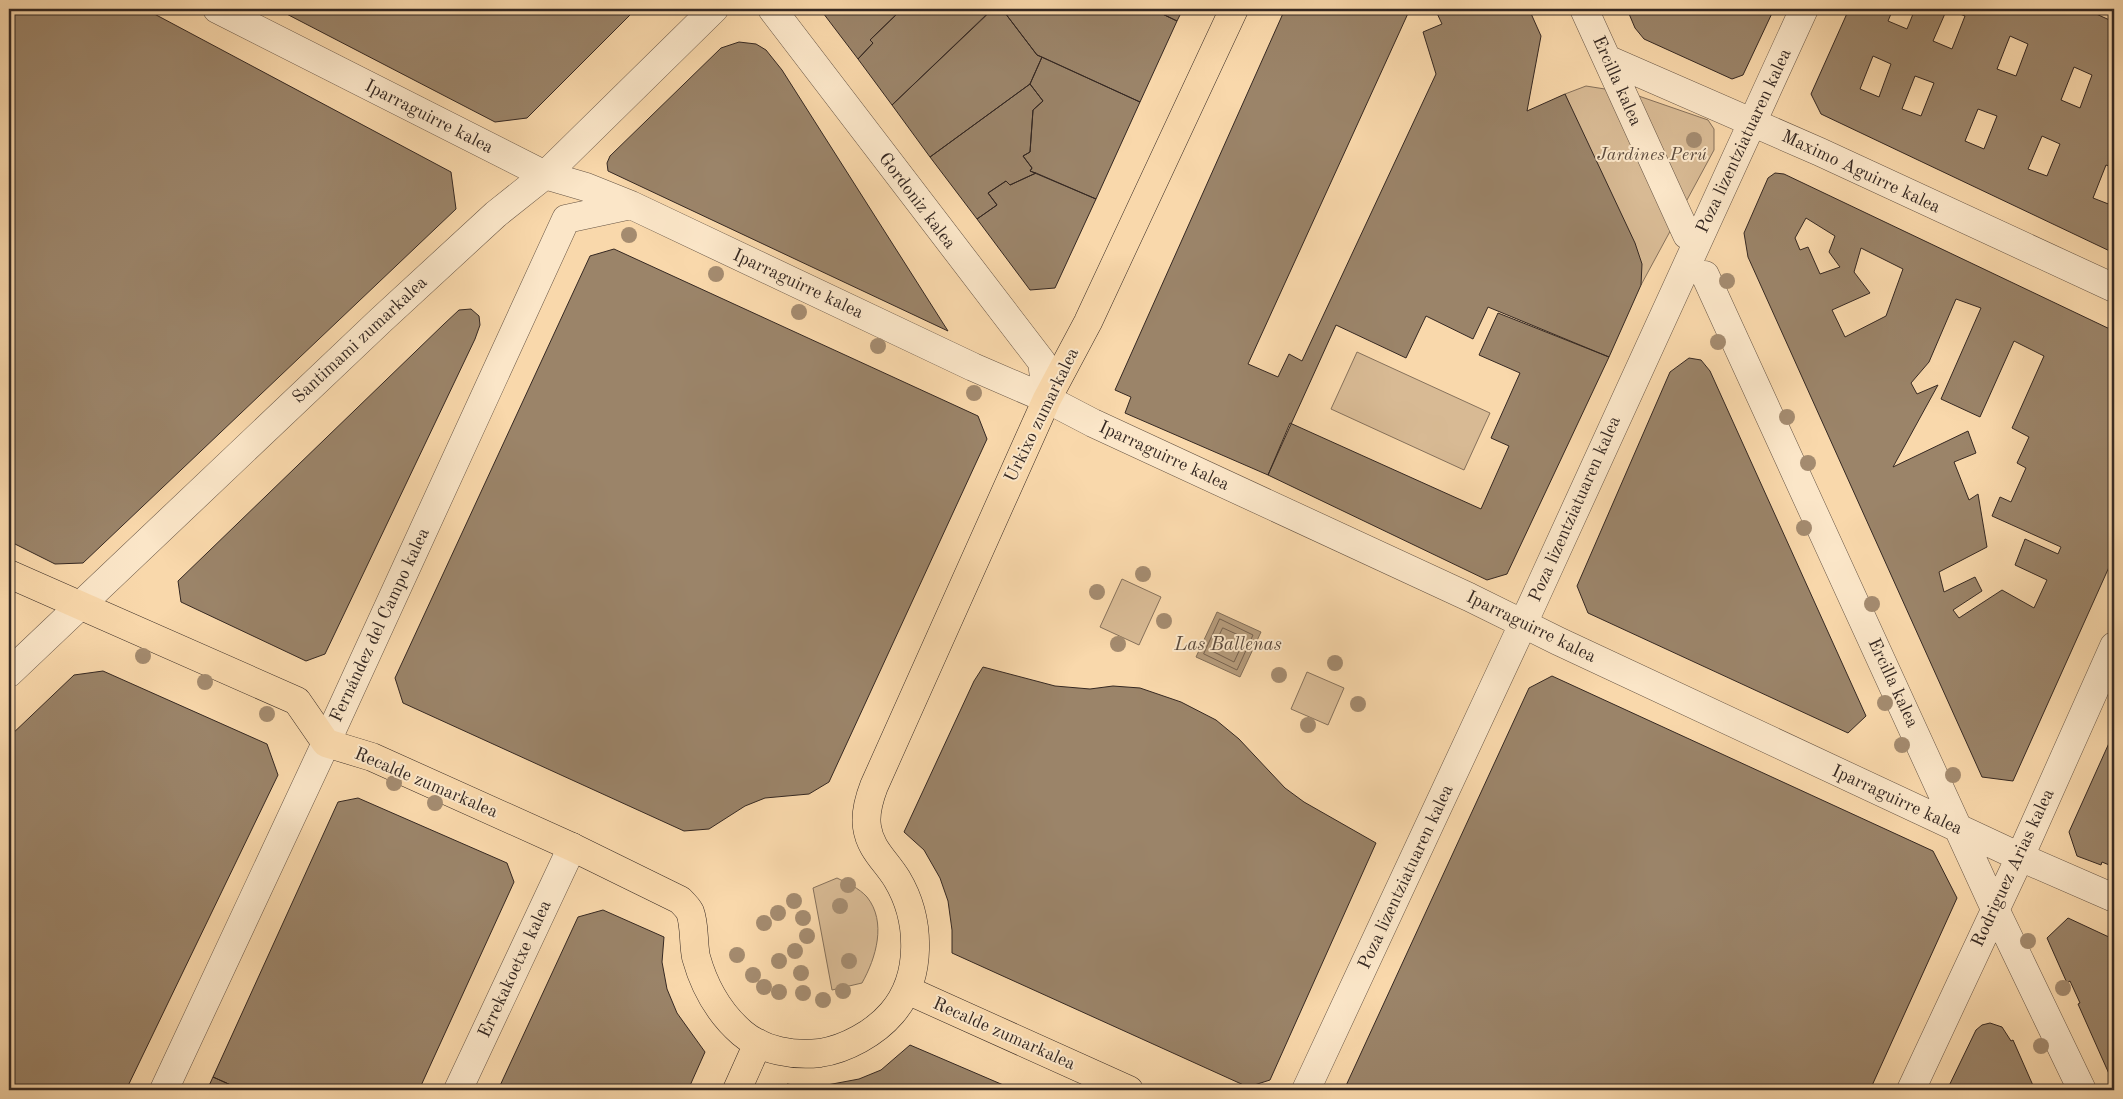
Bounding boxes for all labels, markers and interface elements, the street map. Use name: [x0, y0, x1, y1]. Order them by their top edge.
street label: Ercilla kalea: [1589, 33, 1645, 129]
street label: Poza lizentziatuaren kalea: [1693, 46, 1795, 236]
street label: Iparraguirre kalea: [362, 77, 496, 157]
street label: Maximo Aguirre kalea: [1779, 127, 1943, 217]
park label: Jardines Perú: [1597, 146, 1707, 164]
street label: Gordoniz kalea: [875, 149, 959, 253]
street label: Iparraguirre kalea: [730, 246, 866, 322]
street label: Santimami zumarkalea: [289, 273, 431, 407]
street label: Urkixo zumarkalea: [1002, 345, 1082, 485]
street label: Poza lizentziatuaren kalea: [1526, 413, 1624, 605]
street label: Iparraguirre kalea: [1096, 418, 1232, 494]
street label: Fernández del Campo kalea: [327, 525, 433, 725]
street label: Iparraguirre kalea: [1463, 588, 1599, 666]
street label: Ercilla kalea: [1864, 635, 1922, 731]
water label: Las Ballenas: [1173, 636, 1282, 655]
street label: Recalde zumarkalea: [352, 745, 500, 821]
street label: Iparraguirre kalea: [1829, 762, 1965, 838]
street label: Poza lizentziatuaren kalea: [1355, 782, 1457, 972]
street label: Rodriguez Arias kalea: [1968, 786, 2058, 950]
street label: Errekakoetxe kalea: [475, 898, 555, 1040]
street label: Recalde zumarkalea: [930, 994, 1078, 1074]

